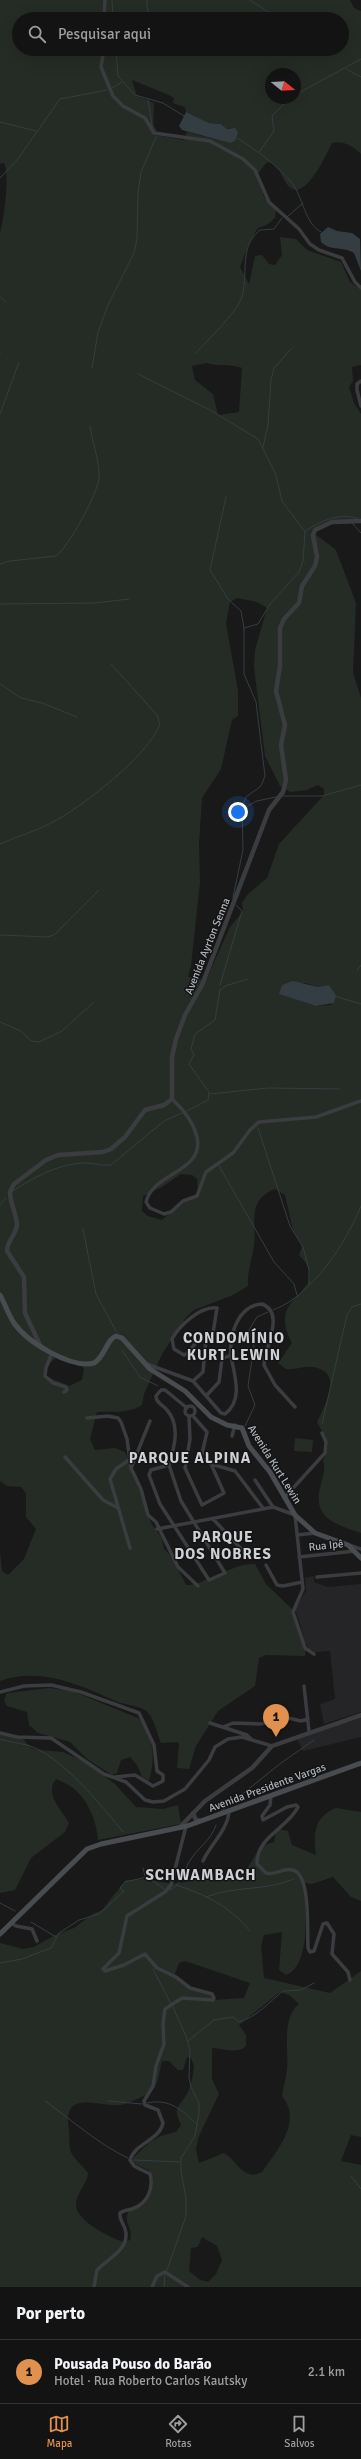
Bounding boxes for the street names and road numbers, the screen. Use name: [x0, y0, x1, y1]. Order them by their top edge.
street label: Avenida Ayrton Senna: [182, 896, 233, 996]
street label: Avenida Kurt Lewin: [245, 1422, 304, 1506]
street label: Rua Ipê: [308, 1537, 344, 1554]
street label: Avenida Presidente Vargas: [207, 1760, 328, 1815]

